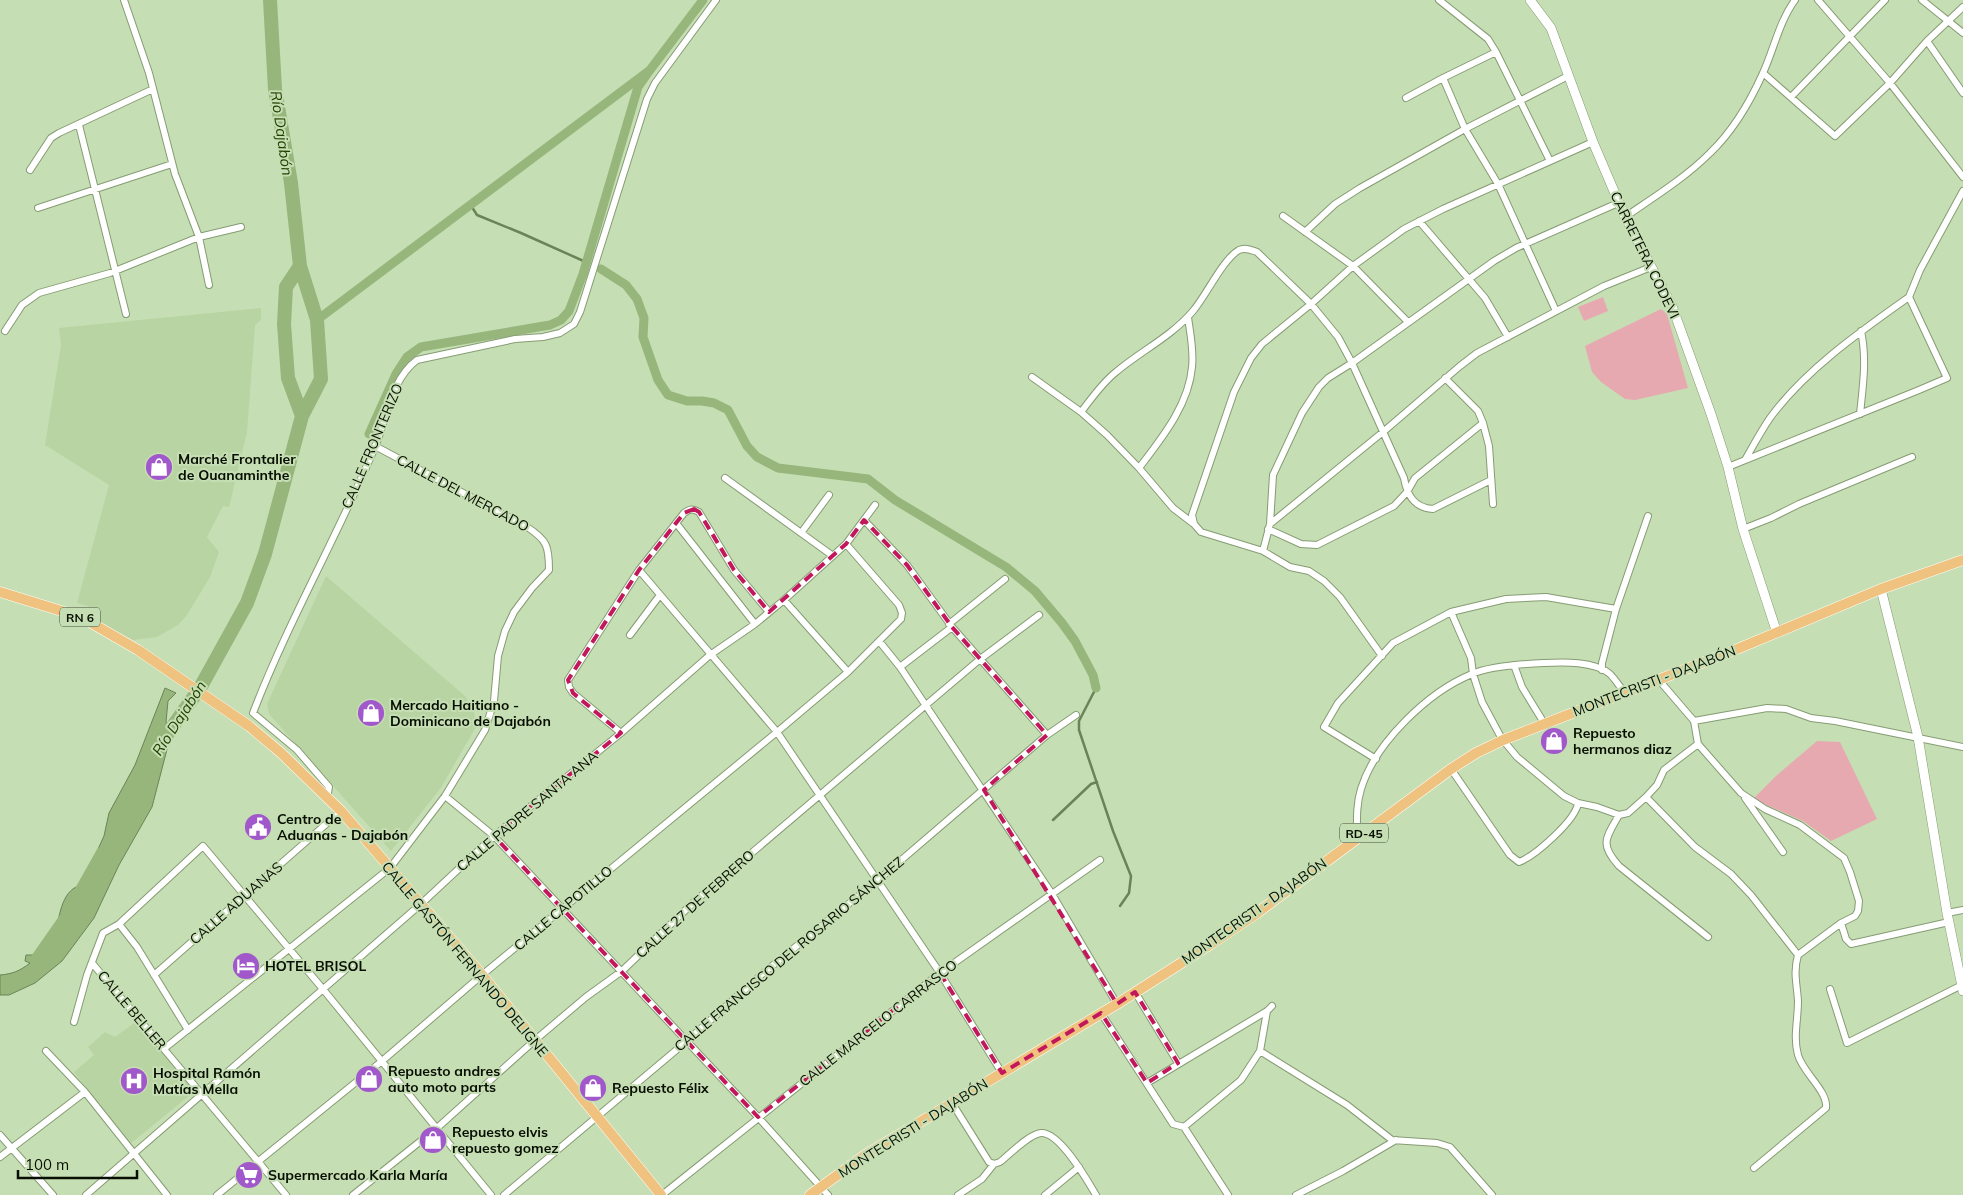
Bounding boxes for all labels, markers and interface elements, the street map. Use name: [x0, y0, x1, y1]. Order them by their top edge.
water label: Río Dajabón: [267, 89, 297, 177]
street label: CARRETERA CODEVI: [1606, 188, 1684, 322]
street label: CALLE FRONTERIZO: [337, 381, 407, 511]
place label: Marché Frontalier de Ouanaminthe: [178, 450, 296, 484]
street label: CALLE DEL MERCADO: [394, 450, 532, 536]
shop icon: Marché Frontalier de Ouanaminthe: [144, 452, 174, 482]
road number: RN 6: [60, 608, 100, 626]
street label: MONTECRISTI - DAJABÓN: [1570, 642, 1738, 720]
water label: Río Dajabón: [148, 677, 210, 759]
place label: Mercado Haitiano - Dominicano de Dajabón: [390, 696, 551, 730]
shop icon: Mercado Haitiano - Dominicano de Dajabón: [356, 698, 386, 728]
place label: Repuesto hermanos diaz: [1573, 724, 1672, 758]
shop icon: Repuesto hermanos diaz: [1539, 726, 1569, 756]
street label: CALLE PADRE SANTA ANA: [453, 746, 602, 875]
place label: Centro de Aduanas - Dajabón: [277, 810, 408, 844]
public building icon: Centro de Aduanas - Dajabón: [243, 812, 273, 842]
road number: RD-45: [1340, 824, 1388, 842]
street label: CALLE 27 DE FEBRERO: [632, 846, 758, 962]
street label: CALLE FRANCISCO DEL ROSARIO SÁNCHEZ: [671, 853, 907, 1055]
street label: MONTECRISTI - DAJABÓN: [1178, 854, 1330, 968]
street label: CALLE ADUANAS: [186, 858, 286, 948]
street label: CALLE GASTÓN FERNANDO DELIGNE: [378, 858, 552, 1060]
street label: CALLE CAPOTILLO: [510, 861, 616, 955]
hotel icon: HOTEL BRISOL: [231, 951, 261, 981]
street label: CALLE MARCELO CARRASCO: [795, 956, 961, 1090]
place label: HOTEL BRISOL: [265, 957, 366, 975]
street label: CALLE BELLER: [94, 967, 170, 1053]
place label: Repuesto andres auto moto parts: [388, 1062, 500, 1096]
place label: Hospital Ramón Matías Mella: [153, 1064, 261, 1098]
shop icon: Repuesto andres auto moto parts: [354, 1064, 384, 1094]
hospital icon: Hospital Ramón Matías Mella: [119, 1066, 149, 1096]
shop icon: Repuesto Félix: [578, 1073, 608, 1103]
street label: MONTECRISTI - DAJABÓN: [835, 1074, 991, 1182]
place label: Repuesto Félix: [612, 1079, 709, 1097]
place label: Repuesto elvis repuesto gomez: [452, 1123, 559, 1157]
shop icon: Repuesto elvis repuesto gomez: [418, 1125, 448, 1155]
scale bar: [18, 1148, 136, 1180]
text: 100 m: [25, 1155, 69, 1174]
supermarket icon: Supermercado Karla María: [234, 1160, 264, 1190]
place label: Supermercado Karla María: [268, 1166, 448, 1184]

